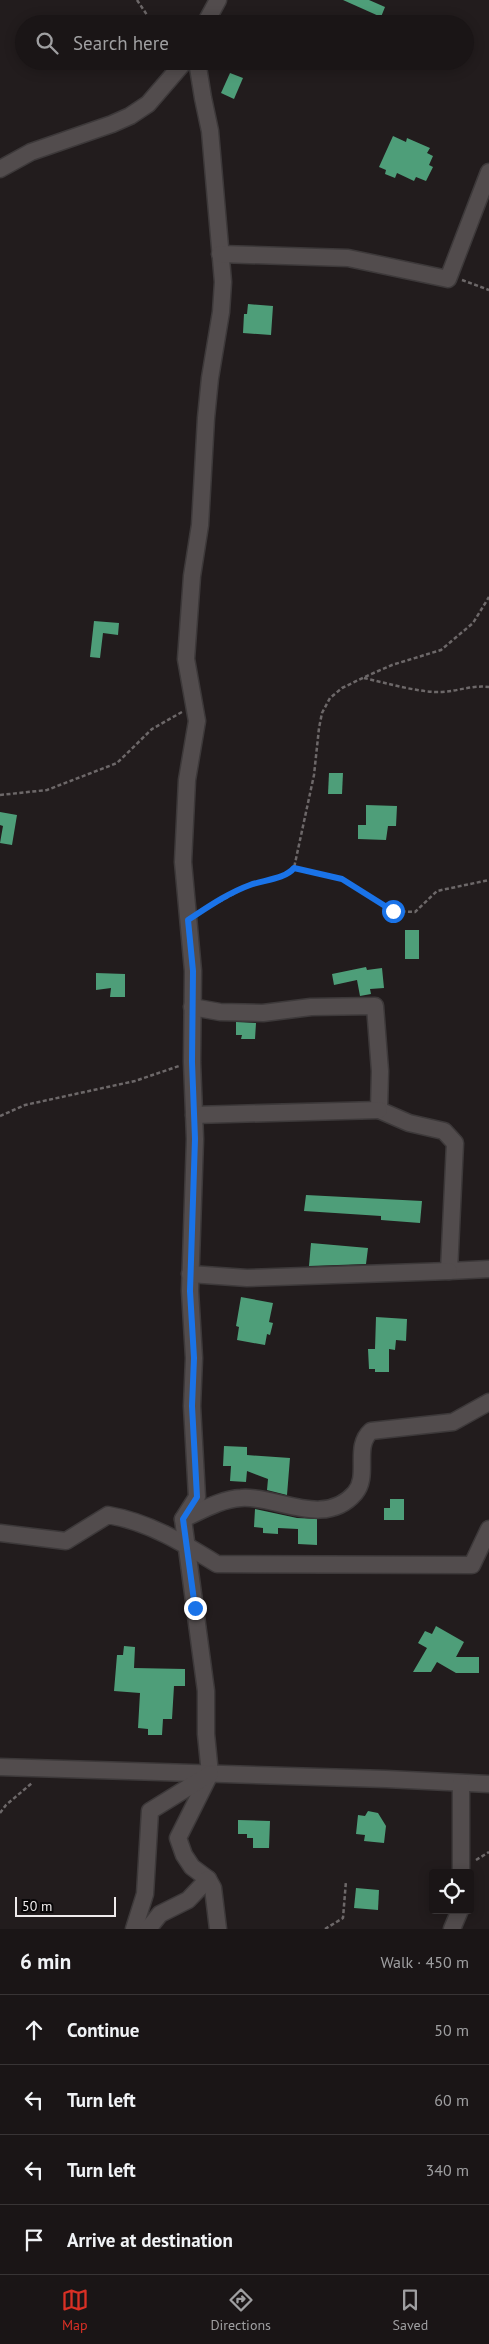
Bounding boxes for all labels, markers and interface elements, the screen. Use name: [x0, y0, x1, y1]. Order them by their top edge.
search box: [15, 15, 474, 70]
icon: search: [33, 29, 61, 57]
text: Search here: [73, 31, 169, 55]
route start: [382, 900, 405, 923]
route end: [184, 1597, 207, 1620]
map controls: [429, 1869, 474, 1914]
button: locate: [429, 1869, 474, 1914]
scale bar: [15, 1894, 116, 1917]
text: 50 m: [22, 1897, 52, 1915]
text: 6 min: [20, 1948, 71, 1975]
text: Walk · 450 m: [380, 1952, 469, 1972]
icon: ahead: [20, 2016, 48, 2044]
text: Continue: [67, 2018, 139, 2042]
text: 50 m: [434, 2020, 469, 2040]
icon: left: [20, 2086, 48, 2114]
text: Turn left: [67, 2088, 136, 2112]
text: 60 m: [434, 2090, 469, 2110]
icon: left: [20, 2156, 48, 2184]
text: Turn left: [67, 2158, 136, 2182]
text: 340 m: [426, 2160, 469, 2180]
icon: arrive: [20, 2226, 48, 2254]
text: Arrive at destination: [67, 2228, 233, 2252]
tab: Map: [61, 2286, 89, 2334]
tab: Directions: [210, 2286, 271, 2334]
tab: Saved: [393, 2286, 428, 2334]

